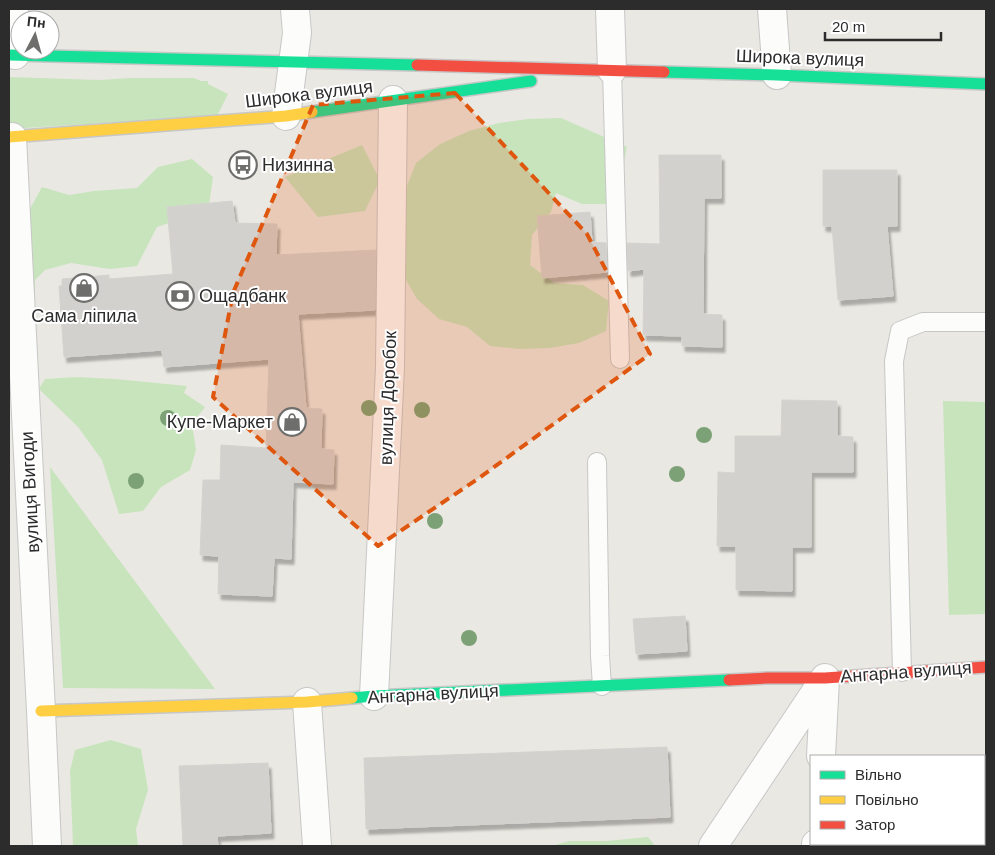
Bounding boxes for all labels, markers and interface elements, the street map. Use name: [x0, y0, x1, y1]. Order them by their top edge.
north arrow: [10, 10, 60, 60]
scale bar: [825, 10, 941, 42]
text: Пн: [26, 13, 46, 31]
text: 20 m: [832, 18, 865, 35]
street label: Широка вулиця: [736, 46, 864, 70]
street label: Широка вулиця: [244, 76, 374, 112]
bus stop icon: Низинна: [228, 150, 258, 180]
place label: Низинна: [262, 155, 334, 175]
shop icon: Сама ліпила: [69, 273, 99, 303]
bank icon: Ощадбанк: [165, 281, 195, 311]
place label: Ощадбанк: [199, 286, 286, 306]
place label: Сама ліпила: [31, 306, 138, 326]
street label: вулиця Доробок: [376, 331, 400, 465]
shop icon: Купе-Маркет: [277, 407, 307, 437]
place label: Купе-Маркет: [167, 412, 273, 432]
street label: вулиця Вигоди: [17, 431, 43, 553]
street label: Ангарна вулиця: [840, 657, 972, 687]
street label: Ангарна вулиця: [367, 681, 499, 707]
legend: [810, 755, 985, 845]
text: Вільно: [855, 766, 902, 783]
text: Повільно: [855, 791, 919, 808]
text: Затор: [855, 816, 895, 833]

